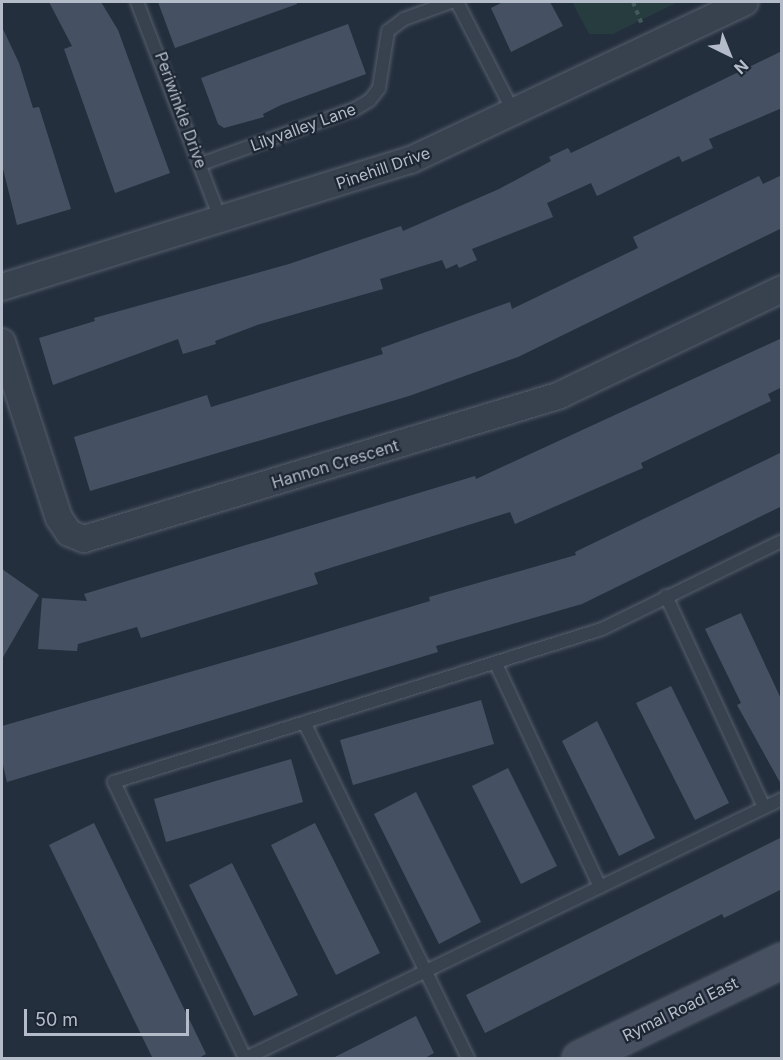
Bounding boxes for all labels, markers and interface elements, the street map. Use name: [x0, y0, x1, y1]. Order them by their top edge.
north arrow: [699, 24, 759, 84]
street label: Periwinkle Drive: [151, 49, 211, 171]
text: N: [730, 56, 753, 79]
street label: Lilyvalley Lane: [248, 99, 358, 155]
street label: Pinehill Drive: [333, 143, 433, 193]
street label: Hannon Crescent: [269, 436, 401, 492]
street label: Rymal Road East: [619, 973, 741, 1045]
scale bar: [27, 997, 192, 1035]
text: 50 m: [35, 1009, 78, 1030]

